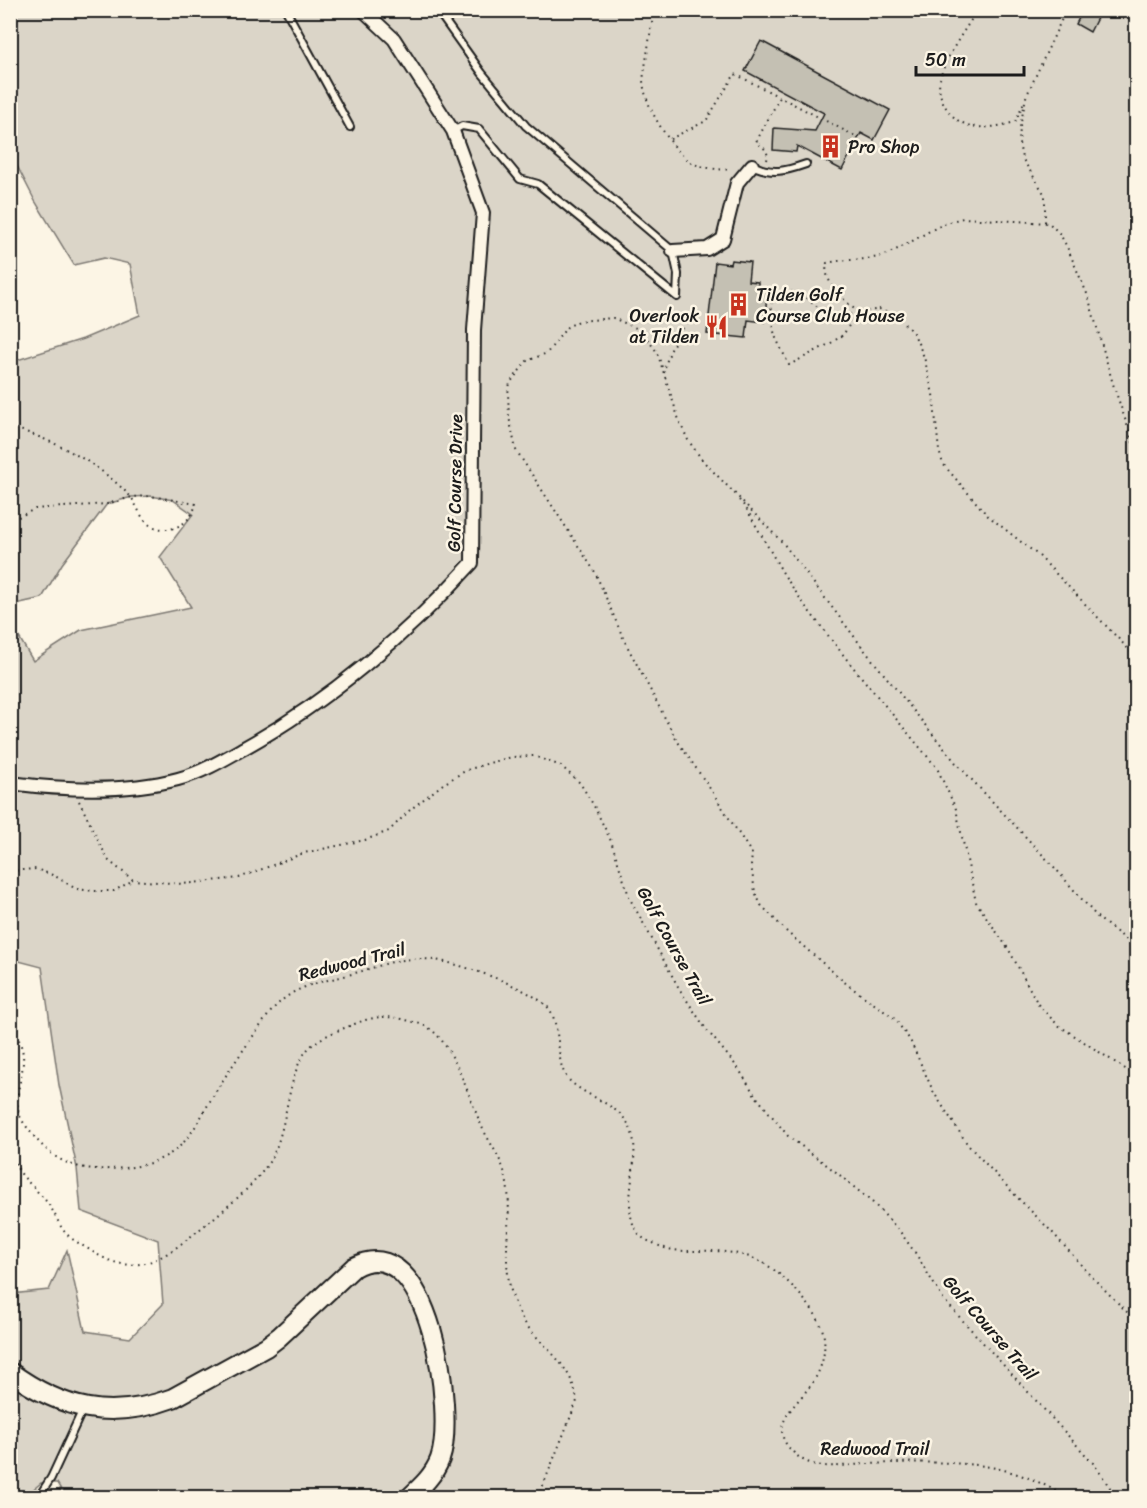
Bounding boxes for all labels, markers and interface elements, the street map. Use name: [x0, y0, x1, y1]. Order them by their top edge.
scale bar: [916, 39, 1024, 77]
text: 50 m: [925, 44, 966, 76]
place label: Pro Shop: [848, 131, 920, 163]
building icon: Pro Shop: [817, 134, 843, 160]
place label: Tilden Golf Course Club House: [756, 279, 905, 332]
building icon: Tilden Golf Course Club House: [725, 292, 751, 318]
place label: Overlook at Tilden: [629, 300, 699, 353]
restaurant icon: Overlook at Tilden: [704, 313, 730, 339]
street label: Golf Course Drive: [438, 414, 472, 552]
street label: Golf Course Trail: [628, 880, 721, 1012]
street label: Redwood Trail: [295, 933, 410, 991]
street label: Golf Course Trail: [934, 1268, 1046, 1389]
street label: Redwood Trail: [820, 1433, 930, 1465]

